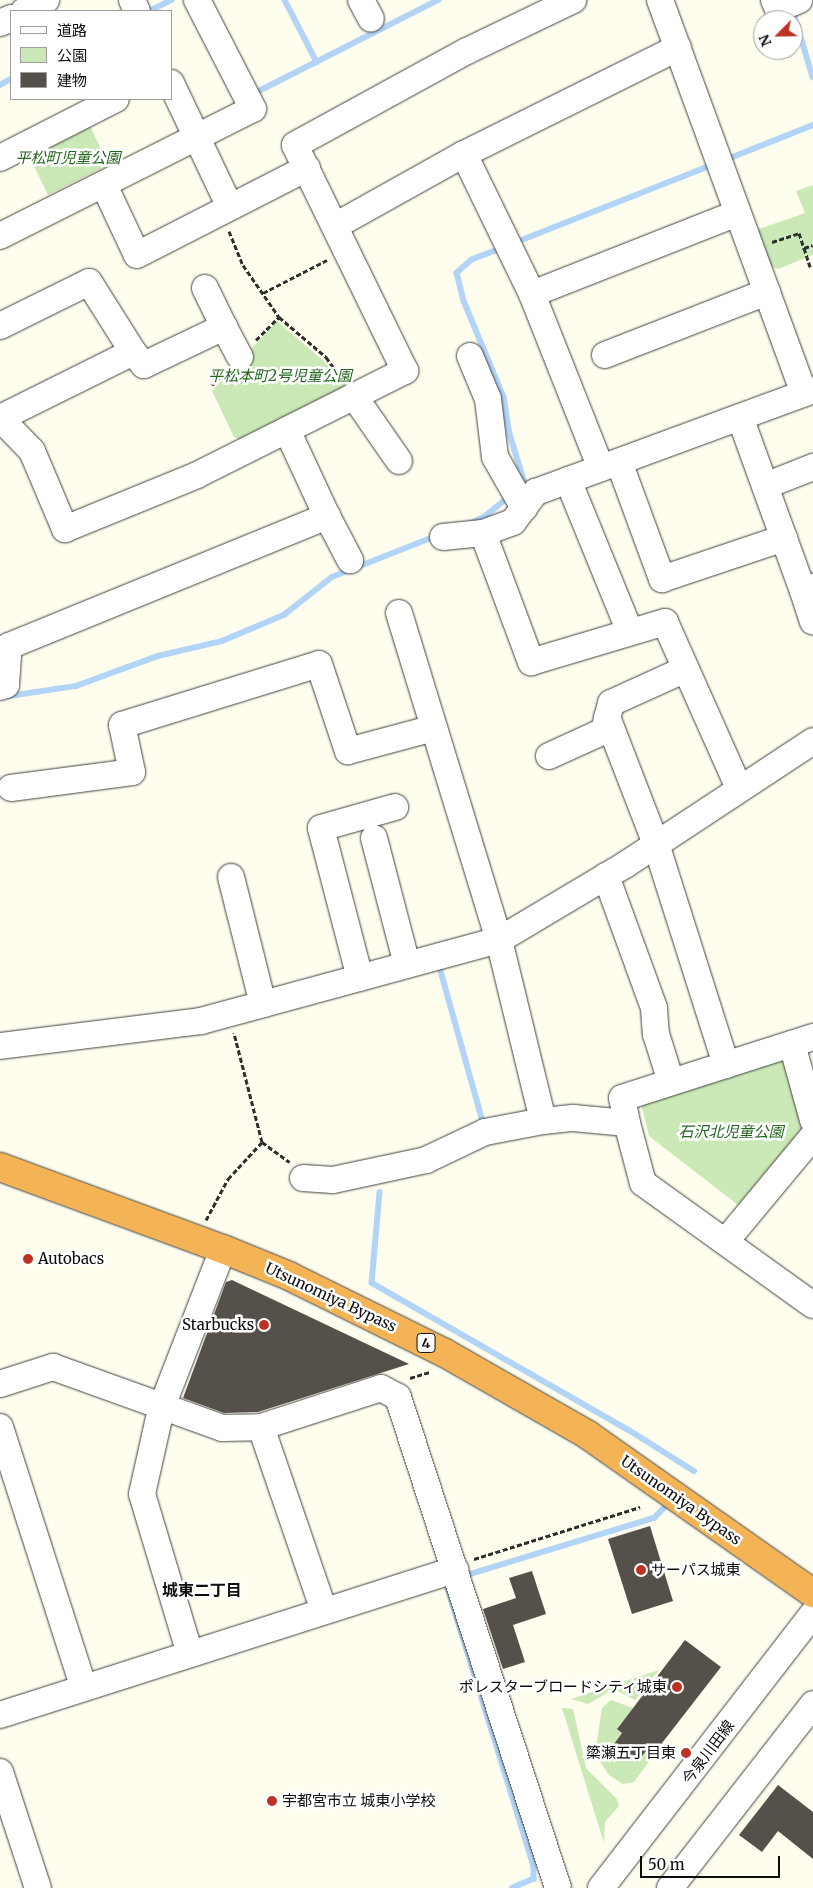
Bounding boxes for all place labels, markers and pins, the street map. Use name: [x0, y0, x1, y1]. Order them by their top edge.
place label: Autobacs: [38, 1250, 104, 1268]
marker: Autobacs: [22, 1253, 34, 1265]
place label: Starbucks: [182, 1316, 254, 1334]
marker: Starbucks: [258, 1319, 270, 1331]
place label: サーパス城東: [651, 1561, 741, 1579]
marker: サーパス城東: [635, 1564, 647, 1576]
place label: ポレスターブロードシティ城東: [457, 1678, 667, 1696]
marker: ポレスターブロードシティ城東: [671, 1681, 683, 1693]
place label: 簗瀬五丁目東: [586, 1744, 676, 1762]
marker: 簗瀬五丁目東: [680, 1747, 692, 1759]
place label: 宇都宮市立 城東小学校: [282, 1792, 436, 1810]
marker: 宇都宮市立 城東小学校: [266, 1795, 278, 1807]

